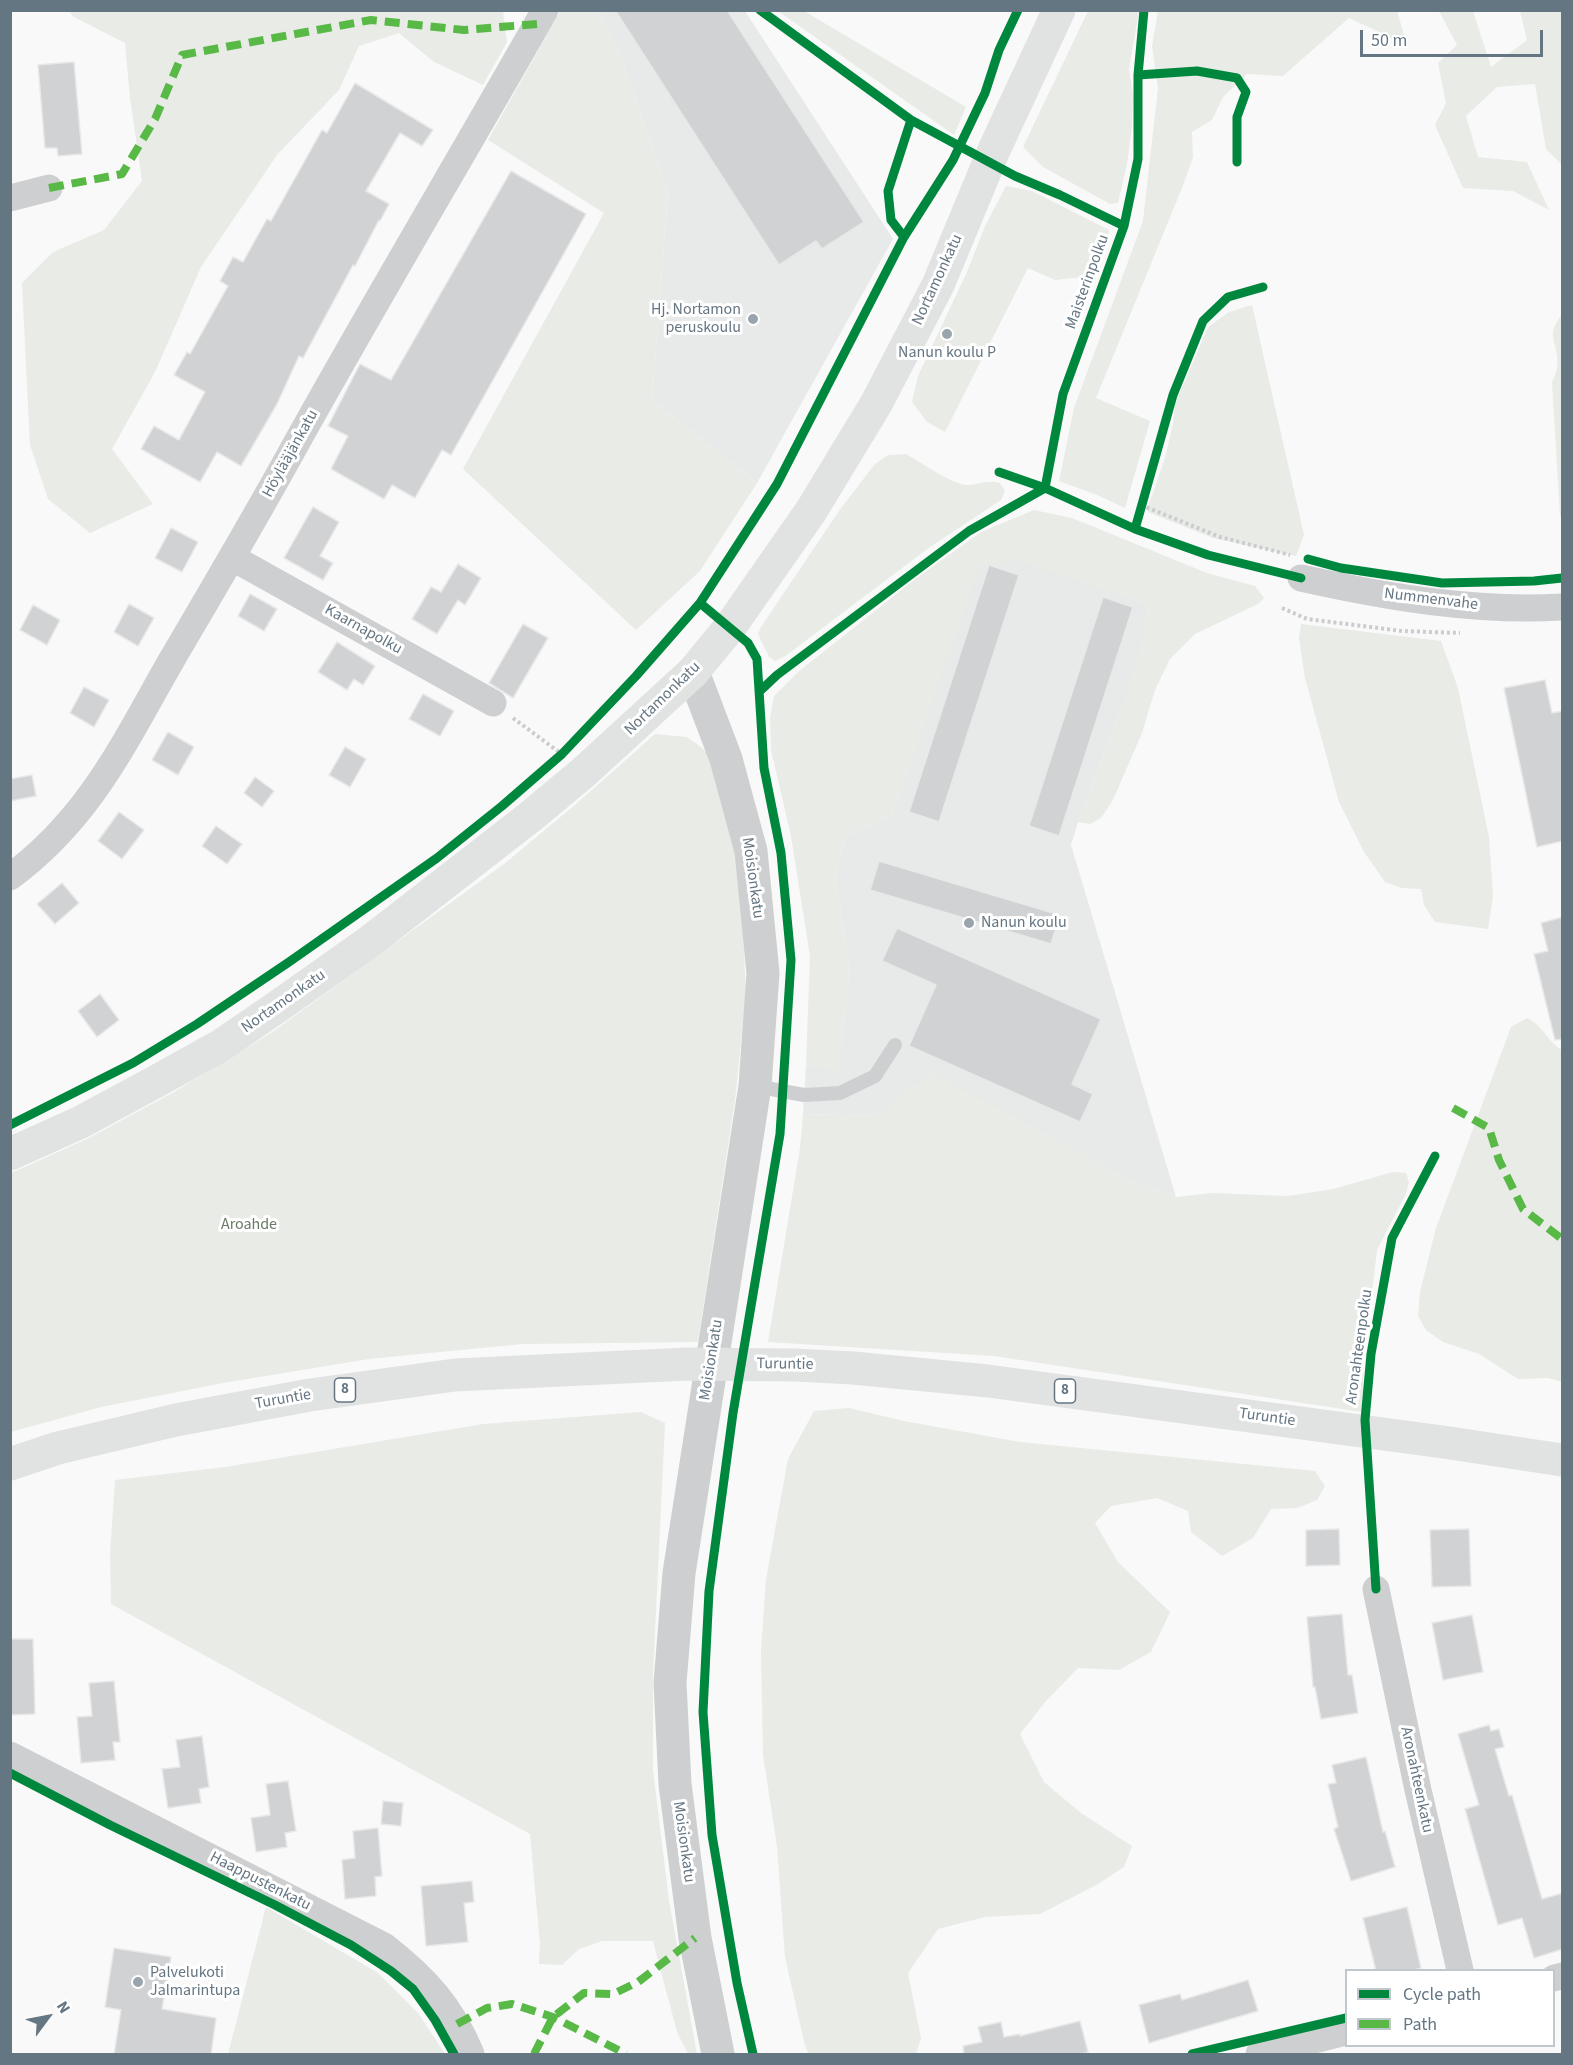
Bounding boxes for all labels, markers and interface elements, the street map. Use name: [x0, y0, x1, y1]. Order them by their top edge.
scale bar: [1363, 18, 1546, 56]
text: 50 m: [1371, 28, 1407, 53]
street label: Nortamonkatu: [909, 231, 967, 329]
street label: Maisterinpolku: [1062, 232, 1114, 332]
place label: Hj. Nortamon peruskoulu: [651, 300, 741, 338]
marker: Hj. Nortamon peruskoulu: [746, 312, 760, 326]
marker: Nanun koulu P: [940, 327, 954, 341]
place label: Nanun koulu P: [898, 343, 996, 363]
street label: Höylääjänkatu: [259, 407, 323, 501]
street label: Nummenvahe: [1383, 585, 1479, 615]
street label: Kaarnapolku: [321, 601, 405, 659]
street label: Nortamonkatu: [621, 658, 705, 740]
street label: Moisionkatu: [737, 836, 767, 920]
place label: Nanun koulu: [981, 913, 1067, 933]
marker: Nanun koulu: [962, 916, 976, 930]
street label: Nortamonkatu: [238, 966, 330, 1038]
park label: Aroahde: [221, 1215, 277, 1235]
street label: Aronahteenpolku: [1342, 1288, 1378, 1406]
street label: Moisionkatu: [696, 1318, 728, 1402]
street label: Turuntie: [756, 1355, 814, 1375]
road number: 8: [334, 1378, 356, 1402]
road number: 8: [1054, 1379, 1076, 1403]
street label: Turuntie: [253, 1386, 313, 1414]
street label: Turuntie: [1238, 1405, 1296, 1431]
street label: Aronahteenkatu: [1395, 1725, 1437, 1835]
street label: Moisionkatu: [668, 1800, 698, 1884]
street label: Haappustenkatu: [206, 1848, 314, 1916]
place label: Palvelukoti Jalmarintupa: [150, 1963, 240, 2001]
legend: [1345, 1969, 1555, 2047]
marker: Palvelukoti Jalmarintupa: [131, 1975, 145, 1989]
text: Cycle path: [1403, 1982, 1481, 2007]
north arrow: [18, 1987, 78, 2047]
text: N: [51, 1997, 75, 2018]
text: Path: [1403, 2012, 1437, 2037]

